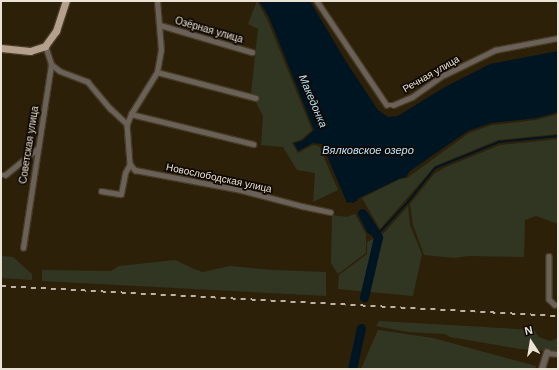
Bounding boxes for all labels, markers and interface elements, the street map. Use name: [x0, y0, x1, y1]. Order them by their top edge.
street label: Озёрная улица: [174, 15, 244, 45]
street label: Речная улица: [401, 53, 461, 95]
water label: Македонка: [296, 73, 330, 129]
street label: Советская улица: [17, 105, 41, 185]
water label: Вялковское озеро: [322, 143, 414, 157]
street label: Новослободская улица: [165, 161, 273, 195]
north arrow: [511, 322, 551, 362]
text: N: [523, 324, 534, 337]

